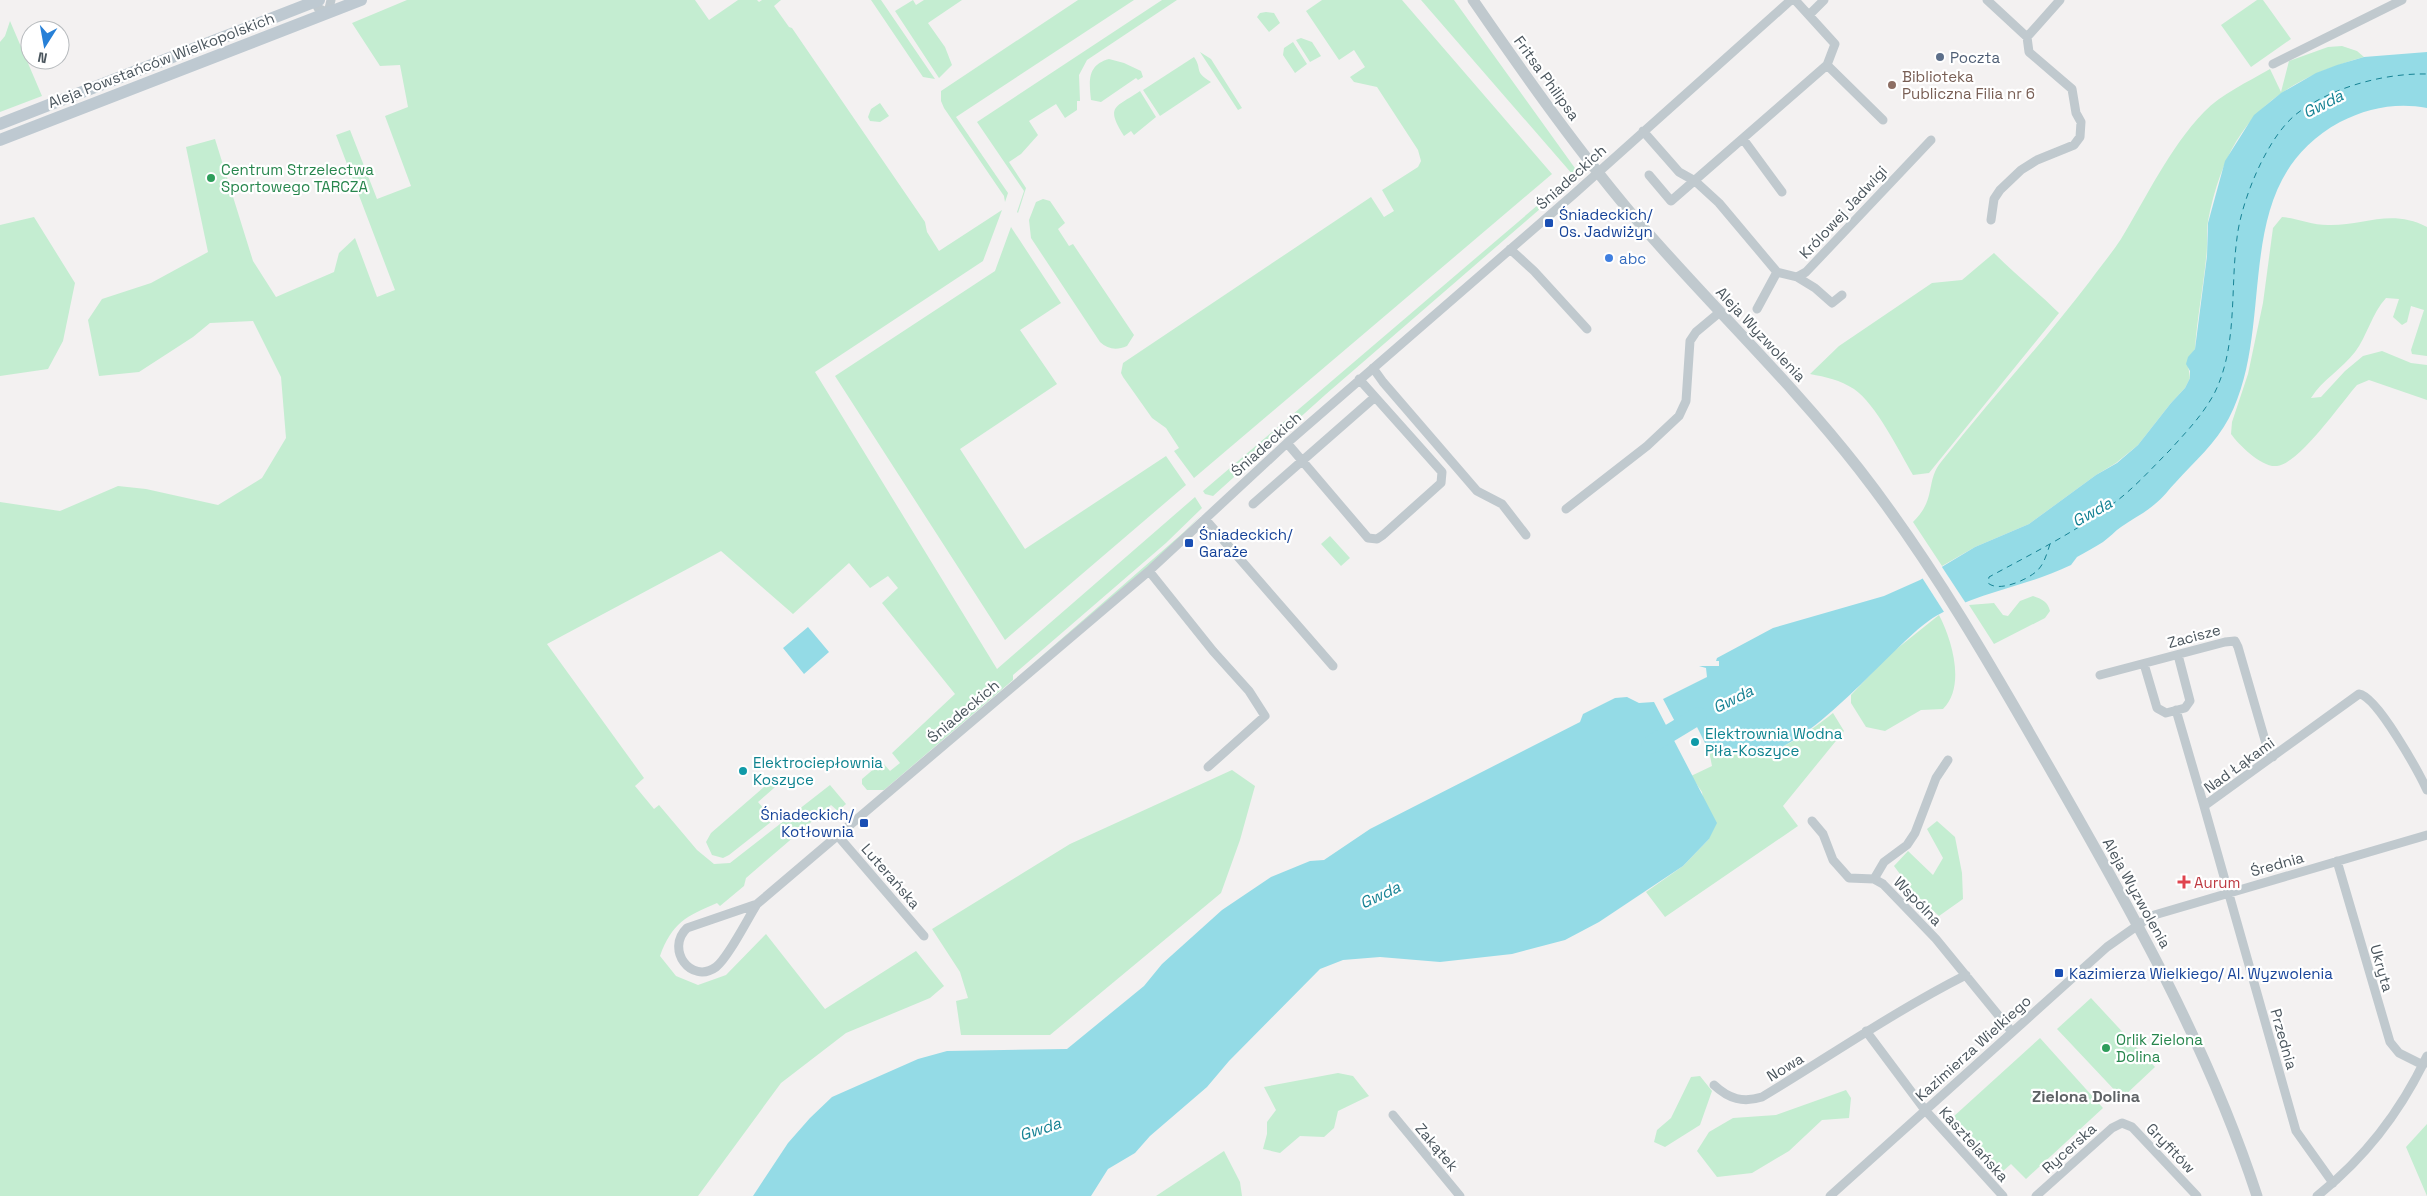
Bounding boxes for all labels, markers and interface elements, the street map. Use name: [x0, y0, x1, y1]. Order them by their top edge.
street label: Aleja Powstańców Wielkopolskich: [45, 8, 277, 112]
north arrow: [20, 20, 70, 70]
street label: Fritsa Philipsa: [1510, 32, 1584, 124]
text: N: [36, 48, 49, 67]
place label: Poczta: [1950, 48, 2000, 67]
marker: Poczta: [1934, 51, 1946, 63]
place label: Biblioteka Publiczna Filia nr 6: [1902, 67, 2035, 103]
marker: Biblioteka Publiczna Filia nr 6: [1886, 79, 1898, 91]
water label: Gwda: [2299, 85, 2348, 123]
street label: Śniadeckich: [1532, 141, 1610, 213]
place label: Centrum Strzelectwa Sportowego TARCZA: [221, 160, 374, 196]
street label: Królowej Jadwigi: [1795, 161, 1891, 263]
marker: Centrum Strzelectwa Sportowego TARCZA: [205, 172, 217, 184]
place label: Śniadeckich/ Os. Jadwiżyn: [1559, 205, 1653, 241]
marker: Śniadeckich/ Os. Jadwiżyn: [1543, 217, 1555, 229]
place label: abc: [1619, 249, 1646, 268]
marker: abc: [1603, 252, 1615, 264]
street label: Aleja Wyzwolenia: [1712, 282, 1810, 386]
street label: Śniadeckich: [1227, 408, 1305, 480]
water label: Gwda: [2068, 492, 2116, 532]
place label: Śniadeckich/ Garaże: [1199, 525, 1293, 561]
marker: Śniadeckich/ Garaże: [1183, 537, 1195, 549]
street label: Zacisze: [2165, 620, 2223, 652]
street label: Śniadeckich: [923, 675, 1003, 747]
water label: Gwda: [1709, 680, 1758, 718]
place label: Elektrownia Wodna Piła-Koszyce: [1705, 724, 1843, 760]
street label: Nad Łąkami: [2200, 733, 2278, 797]
marker: Elektrownia Wodna Piła-Koszyce: [1689, 736, 1701, 748]
place label: Elektrociepłownia Koszyce: [753, 753, 883, 789]
marker: Elektrociepłownia Koszyce: [737, 765, 749, 777]
place label: Śniadeckich/ Kotłownia: [761, 805, 854, 841]
marker: Śniadeckich/ Kotłownia: [858, 817, 870, 829]
street label: Aleja Wyzwolenia: [2099, 834, 2175, 952]
street label: Luterańska: [857, 839, 925, 913]
street label: Średnia: [2248, 847, 2306, 881]
street label: Wspólna: [1890, 872, 1946, 930]
place label: Aurum: [2194, 873, 2240, 892]
water label: Gwda: [1356, 876, 1405, 914]
marker: Aurum: [2178, 876, 2190, 888]
street label: Ukryta: [2366, 942, 2398, 994]
place label: Kazimierza Wielkiego/ Al. Wyzwolenia: [2069, 964, 2333, 983]
marker: Kazimierza Wielkiego/ Al. Wyzwolenia: [2053, 967, 2065, 979]
street label: Kazimierza Wielkiego: [1911, 991, 2035, 1105]
street label: Przednia: [2266, 1006, 2302, 1072]
place label: Orlik Zielona Dolina: [2116, 1030, 2203, 1066]
marker: Orlik Zielona Dolina: [2100, 1042, 2112, 1054]
street label: Nowa: [1763, 1048, 1807, 1085]
district label: Zielona Dolina: [2032, 1086, 2140, 1107]
street label: Kasztelańska: [1935, 1102, 2013, 1186]
water label: Gwda: [1016, 1112, 1064, 1146]
street label: Rycerska: [2038, 1118, 2100, 1177]
street label: Zakątek: [1411, 1119, 1463, 1175]
street label: Gryfitów: [2142, 1119, 2200, 1177]

